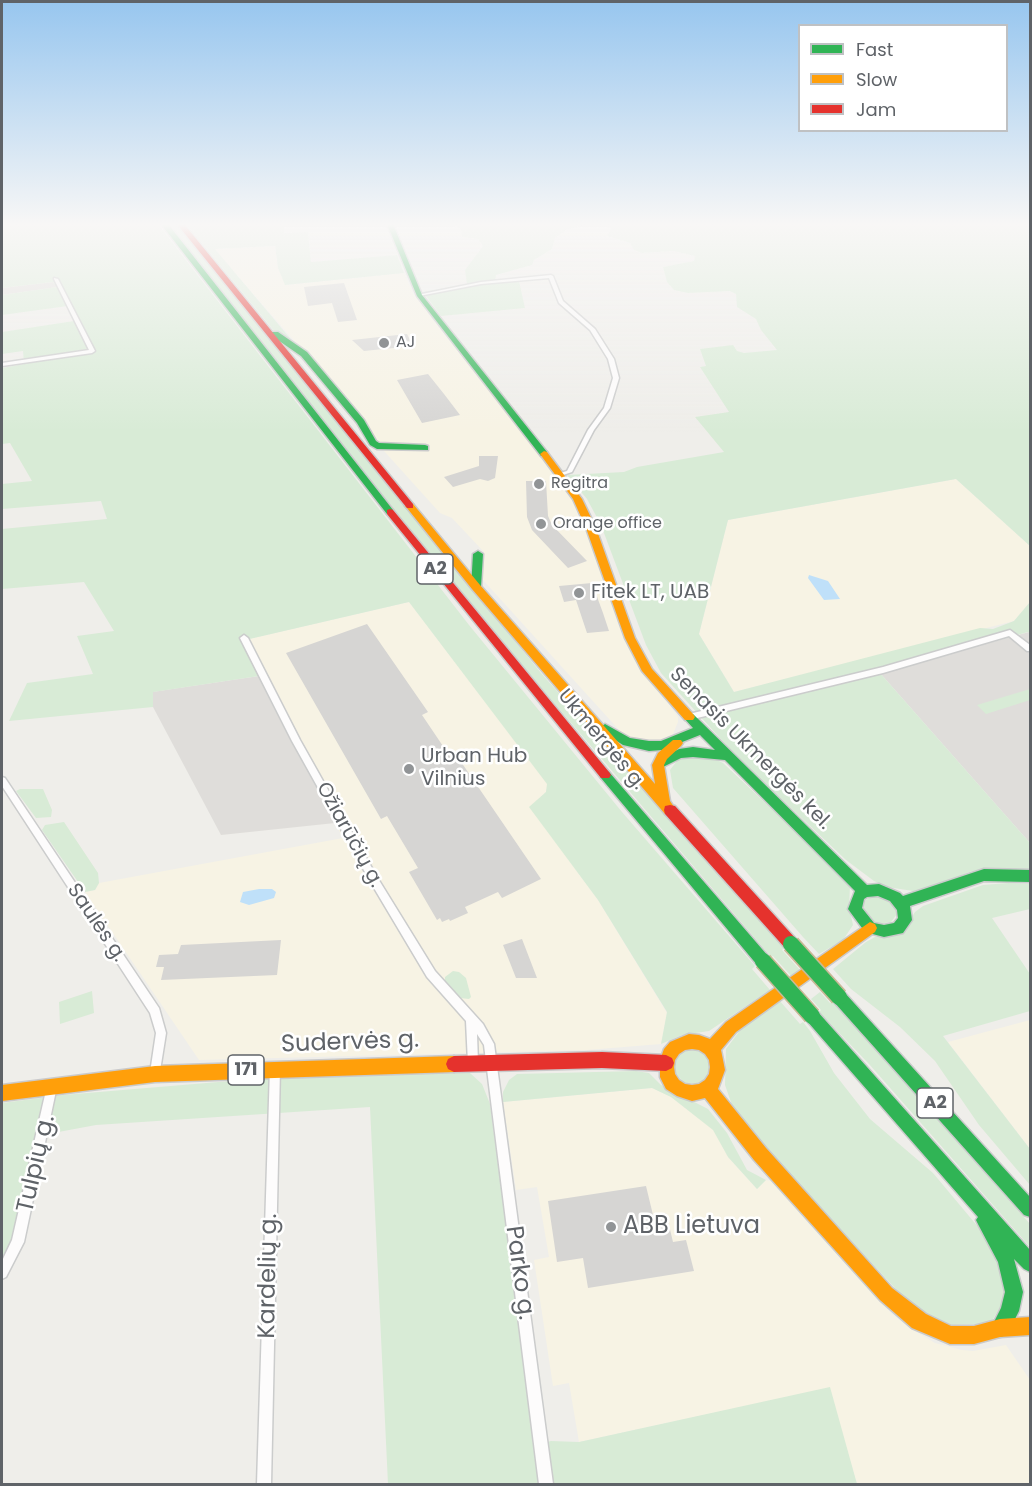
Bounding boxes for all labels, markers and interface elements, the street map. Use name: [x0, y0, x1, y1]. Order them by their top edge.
legend: [798, 24, 1008, 132]
text: Fast: [856, 37, 893, 62]
text: Slow: [856, 67, 897, 92]
text: Jam: [856, 97, 896, 122]
place label: AJ: [396, 333, 415, 353]
marker: AJ: [377, 336, 391, 350]
place label: Regitra: [551, 474, 608, 494]
marker: Regitra: [532, 477, 546, 491]
place label: Orange office: [553, 514, 662, 534]
marker: Orange office: [534, 517, 548, 531]
road number: A2: [417, 554, 453, 584]
place label: Fitek LT, UAB: [591, 581, 709, 605]
marker: Fitek LT, UAB: [572, 586, 586, 600]
street label: Senasis Ukmergės kel.: [664, 663, 836, 835]
street label: Ukmergės g.: [552, 685, 650, 795]
place label: Urban Hub Vilnius: [421, 745, 527, 792]
marker: Urban Hub Vilnius: [402, 762, 416, 776]
street label: Ožiarūčių g.: [310, 778, 388, 892]
street label: Saulės g.: [61, 879, 131, 967]
street label: Sudervės g.: [281, 1026, 419, 1060]
road number: 171: [228, 1055, 264, 1085]
road number: A2: [917, 1088, 953, 1118]
street label: Tulpių g.: [12, 1112, 62, 1216]
street label: Kardelių g.: [254, 1213, 284, 1339]
place label: ABB Lietuva: [623, 1213, 760, 1241]
marker: ABB Lietuva: [604, 1220, 618, 1234]
street label: Parko g.: [498, 1224, 540, 1322]

